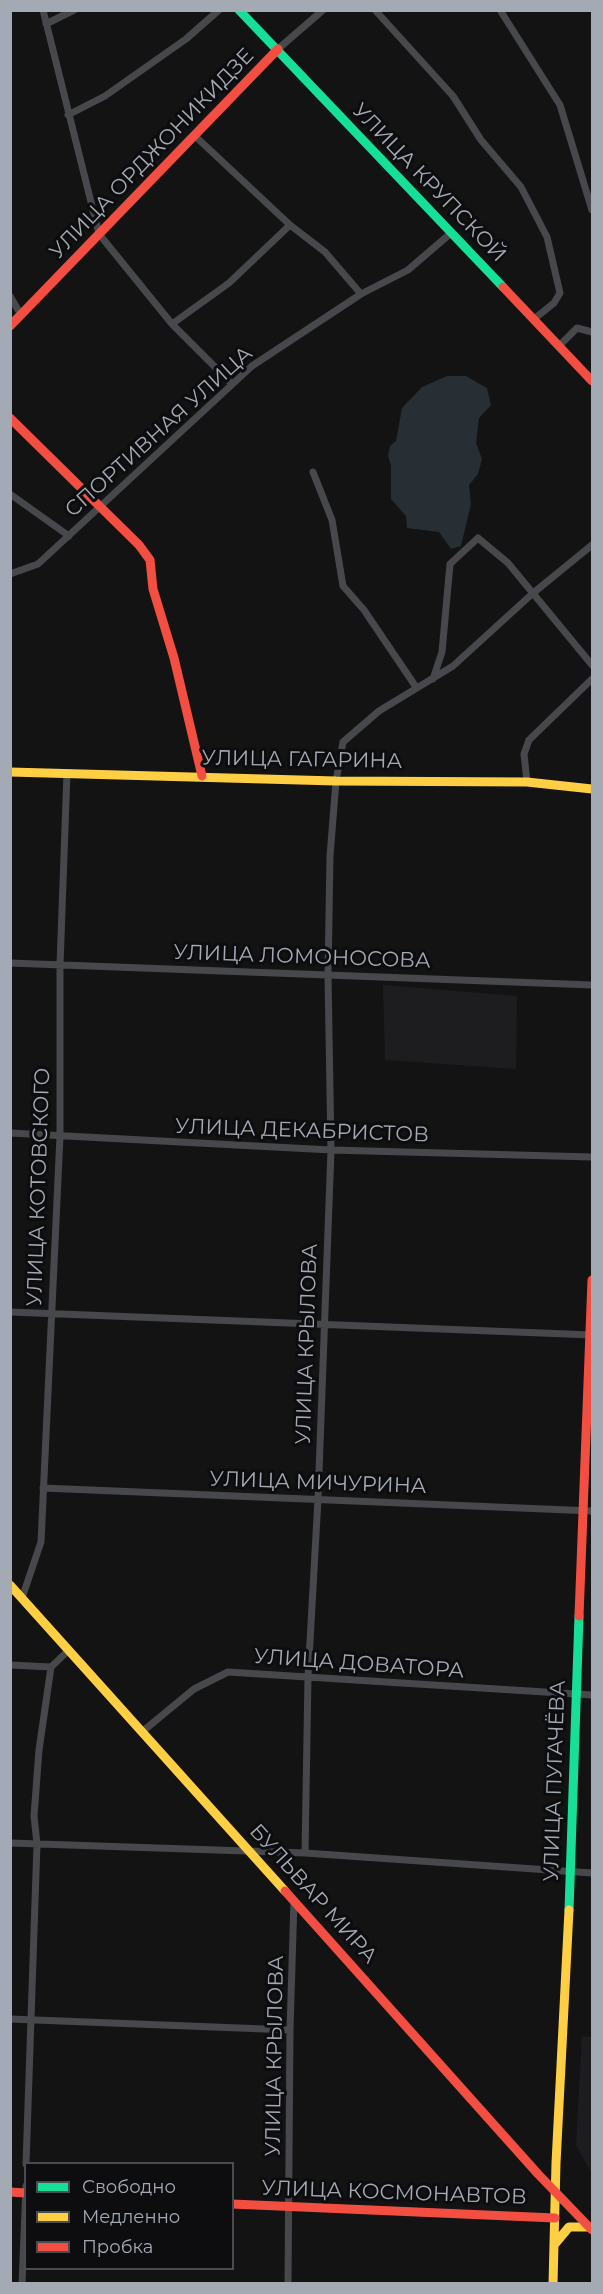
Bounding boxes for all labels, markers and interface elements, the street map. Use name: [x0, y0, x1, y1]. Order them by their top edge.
street label: УЛИЦА ОРДЖОНИКИДЗЕ: [45, 44, 259, 264]
street label: УЛИЦА КРУПСКОЙ: [347, 99, 511, 267]
street label: СПОРТИВНАЯ УЛИЦА: [60, 341, 258, 523]
street label: УЛИЦА ГАГАРИНА: [201, 746, 403, 774]
street label: УЛИЦА ЛОМОНОСОВА: [173, 940, 431, 974]
street label: УЛИЦА КОТОВСКОГО: [22, 1067, 56, 1307]
street label: УЛИЦА ДЕКАБРИСТОВ: [175, 1114, 429, 1148]
street label: УЛИЦА КРЫЛОВА: [291, 1243, 323, 1445]
street label: УЛИЦА МИЧУРИНА: [209, 1467, 427, 1499]
street label: УЛИЦА ДОВАТОРА: [253, 1644, 465, 1684]
street label: УЛИЦА ПУГАЧЁВА: [539, 1680, 571, 1882]
street label: БУЛЬВАР МИРА: [244, 1819, 382, 1969]
street label: УЛИЦА КРЫЛОВА: [261, 1955, 289, 2157]
legend: [24, 2162, 234, 2270]
text: Свободно: [82, 2176, 176, 2198]
street label: УЛИЦА КОСМОНАВТОВ: [261, 2176, 527, 2210]
text: Медленно: [82, 2206, 180, 2228]
text: Пробка: [82, 2236, 153, 2258]

